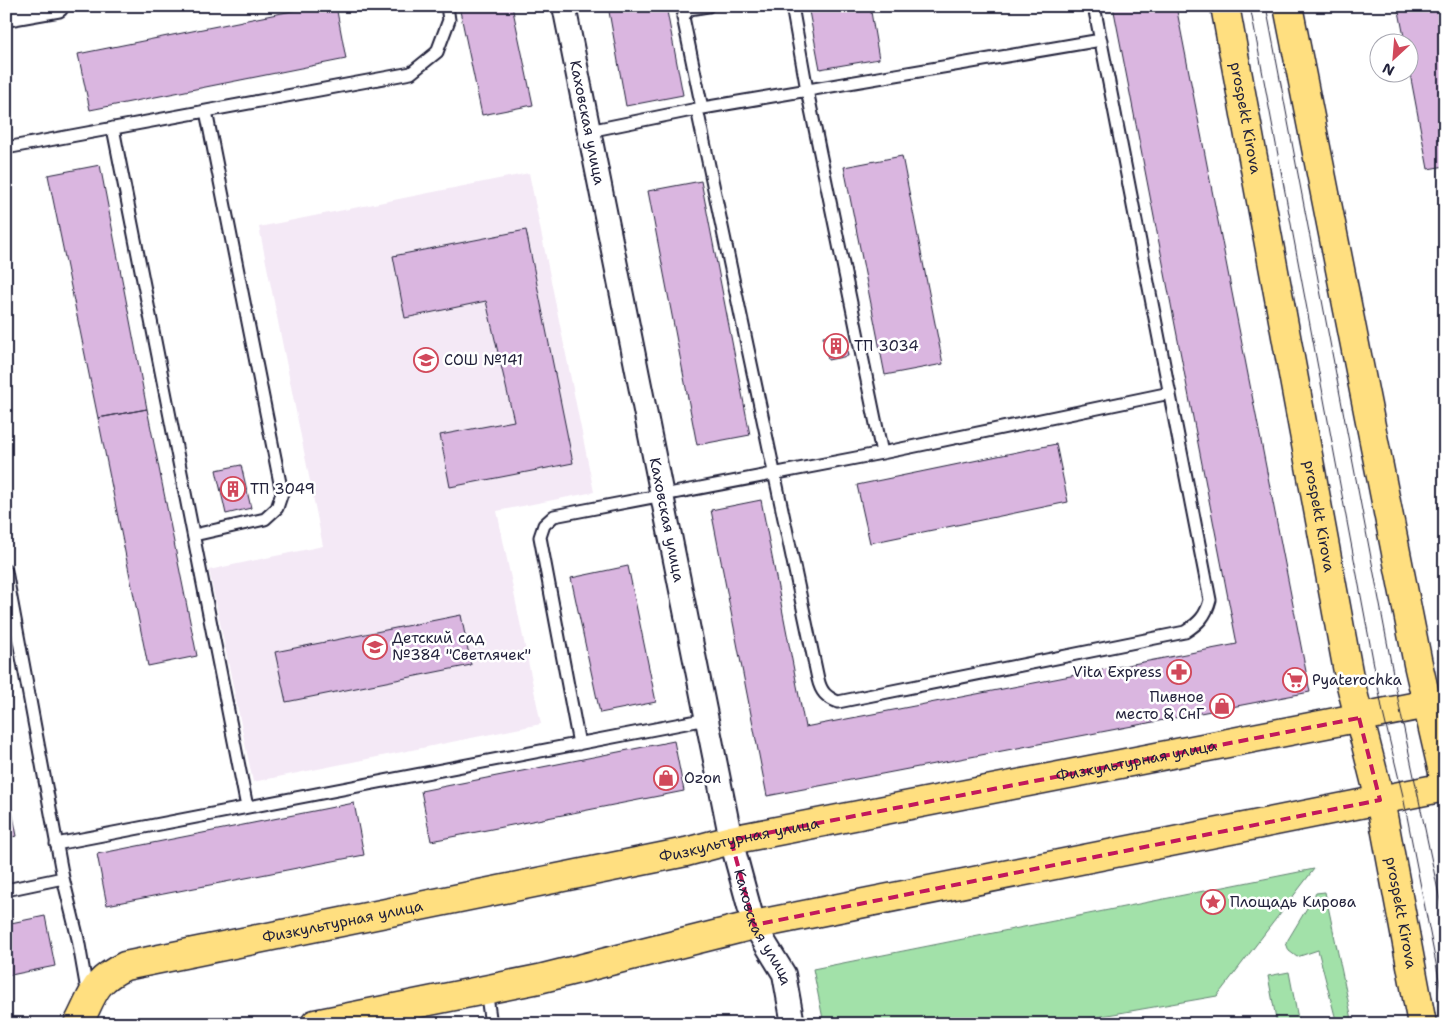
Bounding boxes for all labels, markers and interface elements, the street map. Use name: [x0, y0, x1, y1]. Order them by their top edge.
north arrow: [1368, 32, 1418, 82]
street label: Каховская улица: [565, 59, 610, 187]
text: N: [1379, 59, 1397, 80]
street label: prospekt Kirova: [1226, 61, 1266, 176]
building icon: ТП 3034: [823, 333, 849, 359]
place label: ТП 3034: [854, 336, 919, 356]
school or university icon: СОШ №141: [413, 347, 439, 373]
place label: СОШ №141: [444, 350, 523, 370]
street label: Каховская улица: [645, 456, 689, 584]
street label: prospekt Kirova: [1299, 459, 1340, 575]
building icon: ТП 3049: [220, 476, 246, 502]
place label: ТП 3049: [250, 479, 315, 499]
place label: Детский сад №384 "Светлячек": [392, 628, 531, 665]
school or university icon: Детский сад №384 "Светлячек": [362, 634, 388, 660]
pharmacy icon: Vita Express: [1166, 659, 1192, 685]
place label: Vita Express: [1073, 662, 1162, 682]
supermarket icon: Pyaterochka: [1282, 667, 1308, 693]
place label: Pyaterochka: [1312, 670, 1403, 690]
place label: Пивное место & СнГ: [1115, 687, 1204, 724]
shop icon: Пивное место & СнГ: [1209, 693, 1235, 719]
street label: Физкультурная улица: [1054, 735, 1219, 786]
shop icon: Ozon: [653, 765, 679, 791]
place label: Ozon: [684, 768, 721, 788]
street label: Физкультурная улица: [657, 813, 822, 867]
street label: prospekt Kirova: [1381, 855, 1422, 971]
street label: Каховская улица: [729, 867, 796, 987]
place icon: Площадь Кирова: [1200, 889, 1226, 915]
place label: Площадь Кирова: [1230, 892, 1357, 912]
street label: Физкультурная улица: [260, 896, 425, 948]

